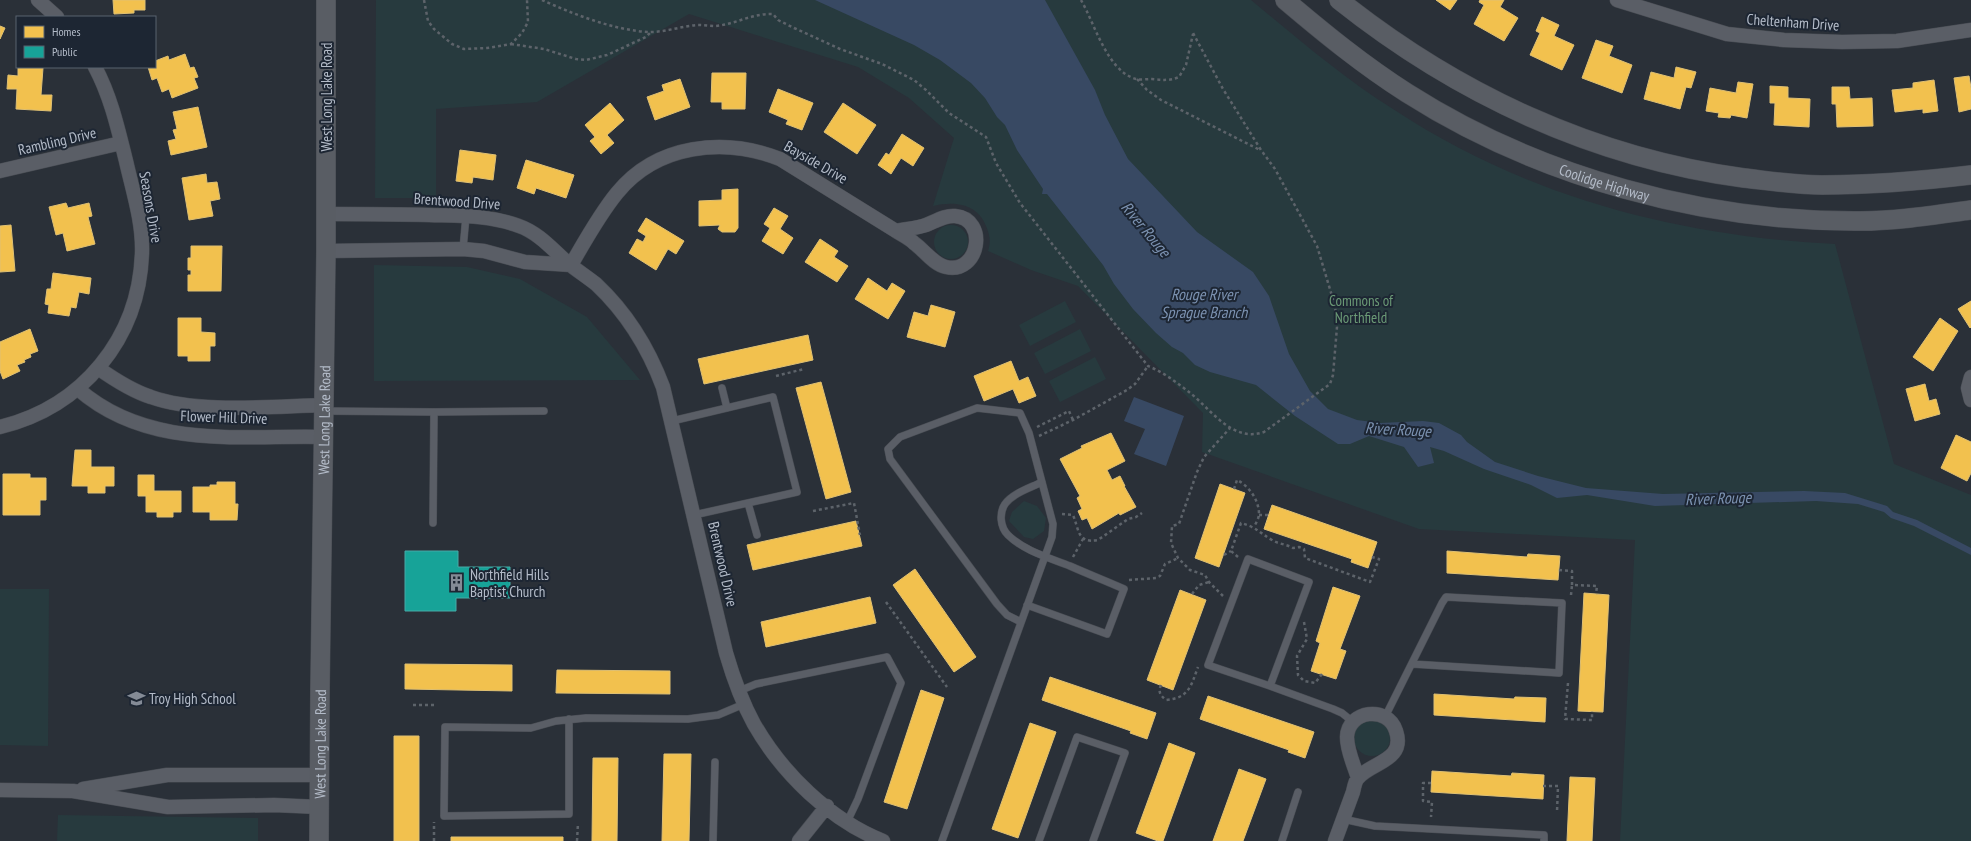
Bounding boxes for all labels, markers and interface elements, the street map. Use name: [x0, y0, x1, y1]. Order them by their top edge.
street label: Cheltenham Drive: [1746, 9, 1840, 35]
legend: [16, 16, 156, 68]
text: Homes: [52, 24, 80, 39]
street label: West Long Lake Road: [317, 42, 336, 152]
text: Public: [52, 44, 78, 59]
street label: Rambling Drive: [16, 123, 98, 159]
street label: Bayside Drive: [781, 136, 851, 188]
street label: Coolidge Highway: [1557, 159, 1652, 205]
street label: Seasons Drive: [135, 170, 167, 244]
street label: Brentwood Drive: [413, 188, 501, 214]
water label: River Rouge: [1117, 197, 1176, 262]
water label: Rouge River Sprague Branch: [1161, 284, 1248, 322]
park label: Commons of Northfield: [1329, 291, 1394, 327]
street label: West Long Lake Road: [313, 365, 334, 475]
street label: Flower Hill Drive: [180, 406, 268, 428]
water label: River Rouge: [1364, 417, 1433, 441]
water label: River Rouge: [1685, 487, 1753, 509]
street label: Brentwood Drive: [704, 520, 742, 608]
place label: Northfield Hills Baptist Church: [470, 565, 549, 601]
building icon: Northfield Hills Baptist Church: [447, 573, 467, 593]
school or university icon: Troy High School: [126, 688, 146, 708]
place label: Troy High School: [149, 689, 236, 708]
street label: West Long Lake Road: [310, 689, 329, 799]

